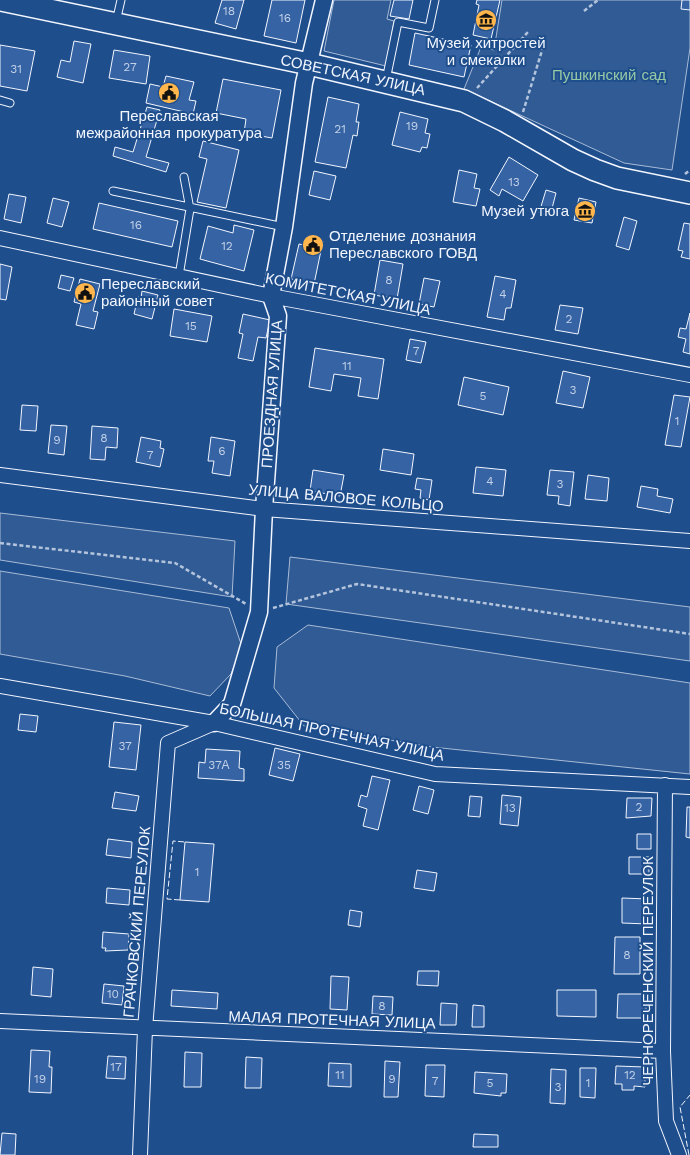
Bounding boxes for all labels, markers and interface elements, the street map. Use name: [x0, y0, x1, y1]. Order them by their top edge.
house number: 18: [223, 4, 235, 18]
museum icon: Музей хитростей и смекалки: [474, 8, 498, 32]
house number: 16: [279, 11, 291, 25]
place label: Музей хитростей и смекалки: [426, 34, 546, 69]
street label: СОВЕТСКАЯ УЛИЦА: [279, 51, 427, 99]
house number: 27: [123, 60, 137, 74]
house number: 31: [10, 62, 22, 76]
park label: Пушкинский сад: [552, 66, 666, 84]
public building icon: Переславская межрайонная прокуратура: [157, 81, 181, 105]
place label: Переславская межрайонная прокуратура: [76, 107, 263, 142]
house number: 19: [406, 119, 418, 133]
house number: 21: [334, 122, 346, 136]
house number: 13: [508, 175, 520, 189]
museum icon: Музей утюга: [573, 199, 597, 223]
place label: Музей утюга: [481, 202, 570, 220]
house number: 16: [130, 218, 142, 232]
place label: Отделение дознания Переславского ГОВД: [329, 227, 477, 262]
public building icon: Отделение дознания Переславского ГОВД: [301, 233, 325, 257]
house number: 12: [221, 239, 233, 253]
street label: КОМИТЕТСКАЯ УЛИЦА: [264, 269, 432, 319]
house number: 8: [385, 273, 393, 287]
place label: Переславский районный совет: [101, 275, 214, 310]
public building icon: Переславский районный совет: [73, 281, 97, 305]
house number: 4: [499, 287, 507, 301]
house number: 2: [566, 312, 573, 326]
house number: 15: [185, 319, 197, 333]
street label: ПРОЕЗДНАЯ УЛИЦА: [258, 319, 286, 469]
house number: 7: [413, 344, 420, 358]
house number: 11: [342, 359, 352, 373]
house number: 3: [570, 383, 577, 397]
house number: 5: [480, 389, 487, 403]
house number: 1: [675, 414, 679, 428]
house number: 8: [100, 431, 108, 445]
house number: 9: [53, 433, 61, 447]
house number: 6: [218, 444, 226, 458]
house number: 7: [147, 448, 154, 462]
house number: 4: [486, 474, 494, 488]
house number: 3: [557, 477, 564, 491]
street label: УЛИЦА ВАЛОВОЕ КОЛЬЦО: [248, 481, 444, 515]
street label: БОЛЬШАЯ ПРОТЕЧНАЯ УЛИЦА: [218, 699, 446, 765]
house number: 37: [118, 739, 132, 753]
house number: 37А: [208, 758, 230, 772]
house number: 35: [277, 758, 291, 772]
house number: 2: [636, 800, 643, 814]
house number: 13: [504, 801, 516, 815]
street label: ГРАЧКОВСКИЙ ПЕРЕУЛОК: [120, 825, 154, 1018]
street label: ЧЕРНОРЕЧЕНСКИЙ ПЕРЕУЛОК: [639, 856, 657, 1086]
house number: 1: [195, 865, 199, 879]
house number: 8: [623, 948, 631, 962]
house number: 10: [107, 987, 119, 1001]
house number: 8: [378, 999, 386, 1013]
street label: МАЛАЯ ПРОТЕЧНАЯ УЛИЦА: [228, 1007, 436, 1033]
house number: 17: [110, 1060, 122, 1074]
house number: 11: [335, 1068, 345, 1082]
house number: 12: [624, 1068, 636, 1082]
house number: 19: [34, 1072, 46, 1086]
house number: 9: [388, 1072, 396, 1086]
house number: 7: [432, 1074, 439, 1088]
house number: 5: [487, 1076, 494, 1090]
house number: 1: [586, 1076, 590, 1090]
house number: 3: [555, 1080, 562, 1094]

